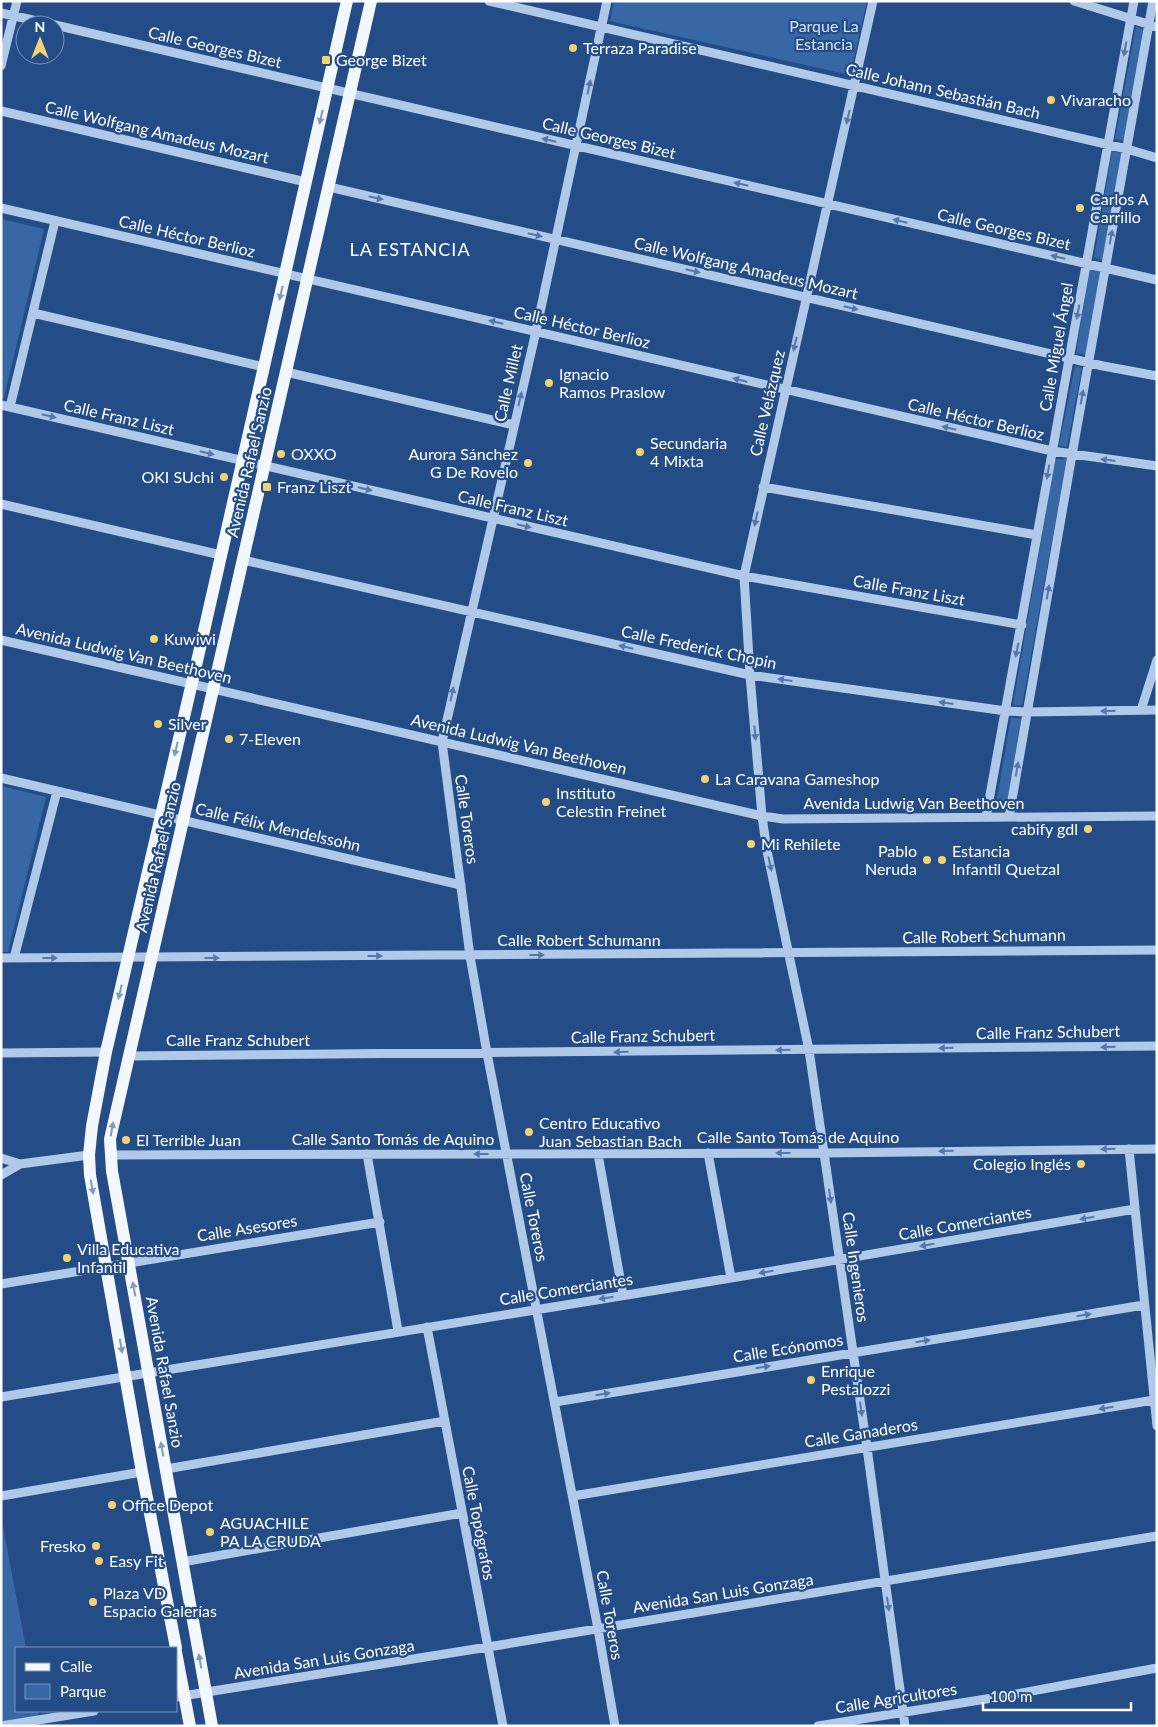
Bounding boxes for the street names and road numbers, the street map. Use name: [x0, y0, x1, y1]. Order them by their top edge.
street label: Calle Georges Bizet: [147, 22, 284, 71]
street label: Calle Johann Sebastián Bach: [844, 59, 1042, 122]
street label: Calle Wolfgang Amadeus Mozart: [43, 96, 271, 167]
street label: Calle Georges Bizet: [541, 113, 678, 162]
street label: Calle Georges Bizet: [936, 204, 1073, 253]
street label: Calle Héctor Berlioz: [117, 211, 257, 260]
street label: Calle Wolfgang Amadeus Mozart: [632, 232, 860, 303]
street label: Calle Miguel Ángel: [1035, 281, 1076, 413]
street label: Calle Héctor Berlioz: [512, 302, 652, 351]
street label: Calle Millet: [489, 342, 526, 424]
street label: Calle Velázquez: [745, 348, 788, 458]
street label: Avenida Rafael Sanzio: [222, 385, 275, 539]
street label: Calle Héctor Berlioz: [906, 394, 1046, 443]
street label: Calle Franz Liszt: [62, 395, 177, 439]
street label: Calle Franz Liszt: [456, 486, 571, 530]
street label: Calle Franz Liszt: [852, 570, 967, 609]
street label: Avenida Ludwig Van Beethoven: [14, 618, 234, 687]
street label: Calle Frederick Chopin: [620, 621, 779, 672]
street label: Avenida Ludwig Van Beethoven: [409, 709, 629, 778]
street label: Calle Toreros: [452, 773, 483, 865]
street label: Avenida Rafael Sanzio: [131, 780, 184, 934]
street label: Avenida Ludwig Van Beethoven: [804, 793, 1024, 812]
street label: Calle Félix Mendelssohn: [194, 798, 363, 855]
street label: Calle Robert Schumann: [902, 925, 1066, 946]
street label: Calle Robert Schumann: [497, 930, 661, 949]
street label: Calle Franz Schubert: [976, 1021, 1120, 1042]
street label: Calle Franz Schubert: [571, 1025, 715, 1046]
street label: Calle Franz Schubert: [166, 1030, 310, 1049]
street label: Calle Santo Tomás de Aquino: [697, 1127, 899, 1146]
street label: Calle Santo Tomás de Aquino: [292, 1129, 494, 1148]
street label: Calle Toreros: [517, 1171, 552, 1263]
street label: Calle Comerciantes: [897, 1201, 1033, 1244]
street label: Calle Asesores: [195, 1210, 298, 1245]
street label: Calle Ingenieros: [839, 1210, 874, 1323]
street label: Calle Comerciantes: [498, 1269, 634, 1308]
street label: Avenida Rafael Sanzio: [143, 1295, 188, 1449]
street label: Calle Ecónomos: [731, 1329, 844, 1366]
street label: Calle Ganaderos: [803, 1414, 919, 1451]
street label: Calle Topógrafos: [459, 1464, 500, 1582]
street label: Calle Toreros: [593, 1569, 628, 1661]
street label: Avenida San Luis Gonzaga: [631, 1569, 815, 1616]
street label: Avenida San Luis Gonzaga: [232, 1635, 416, 1682]
street label: Calle Agricultores: [834, 1678, 958, 1717]

